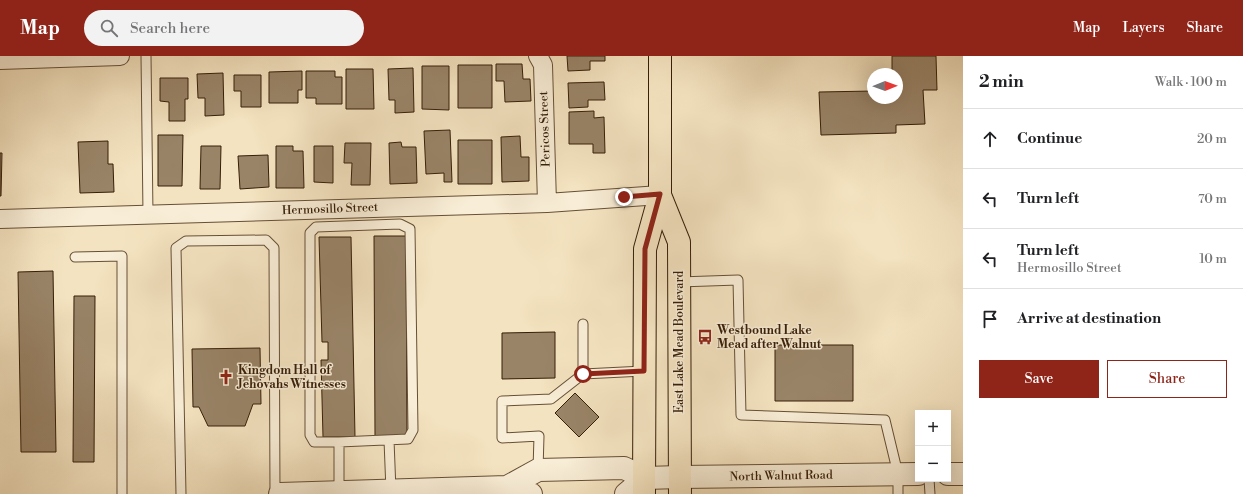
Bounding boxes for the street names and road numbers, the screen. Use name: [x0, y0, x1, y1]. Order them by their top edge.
street label: Pericos Street: [536, 90, 554, 167]
street label: Hermosillo Street: [282, 200, 379, 218]
street label: East Lake Mead Boulevard: [672, 270, 687, 413]
street label: North Walnut Road: [729, 468, 833, 484]

